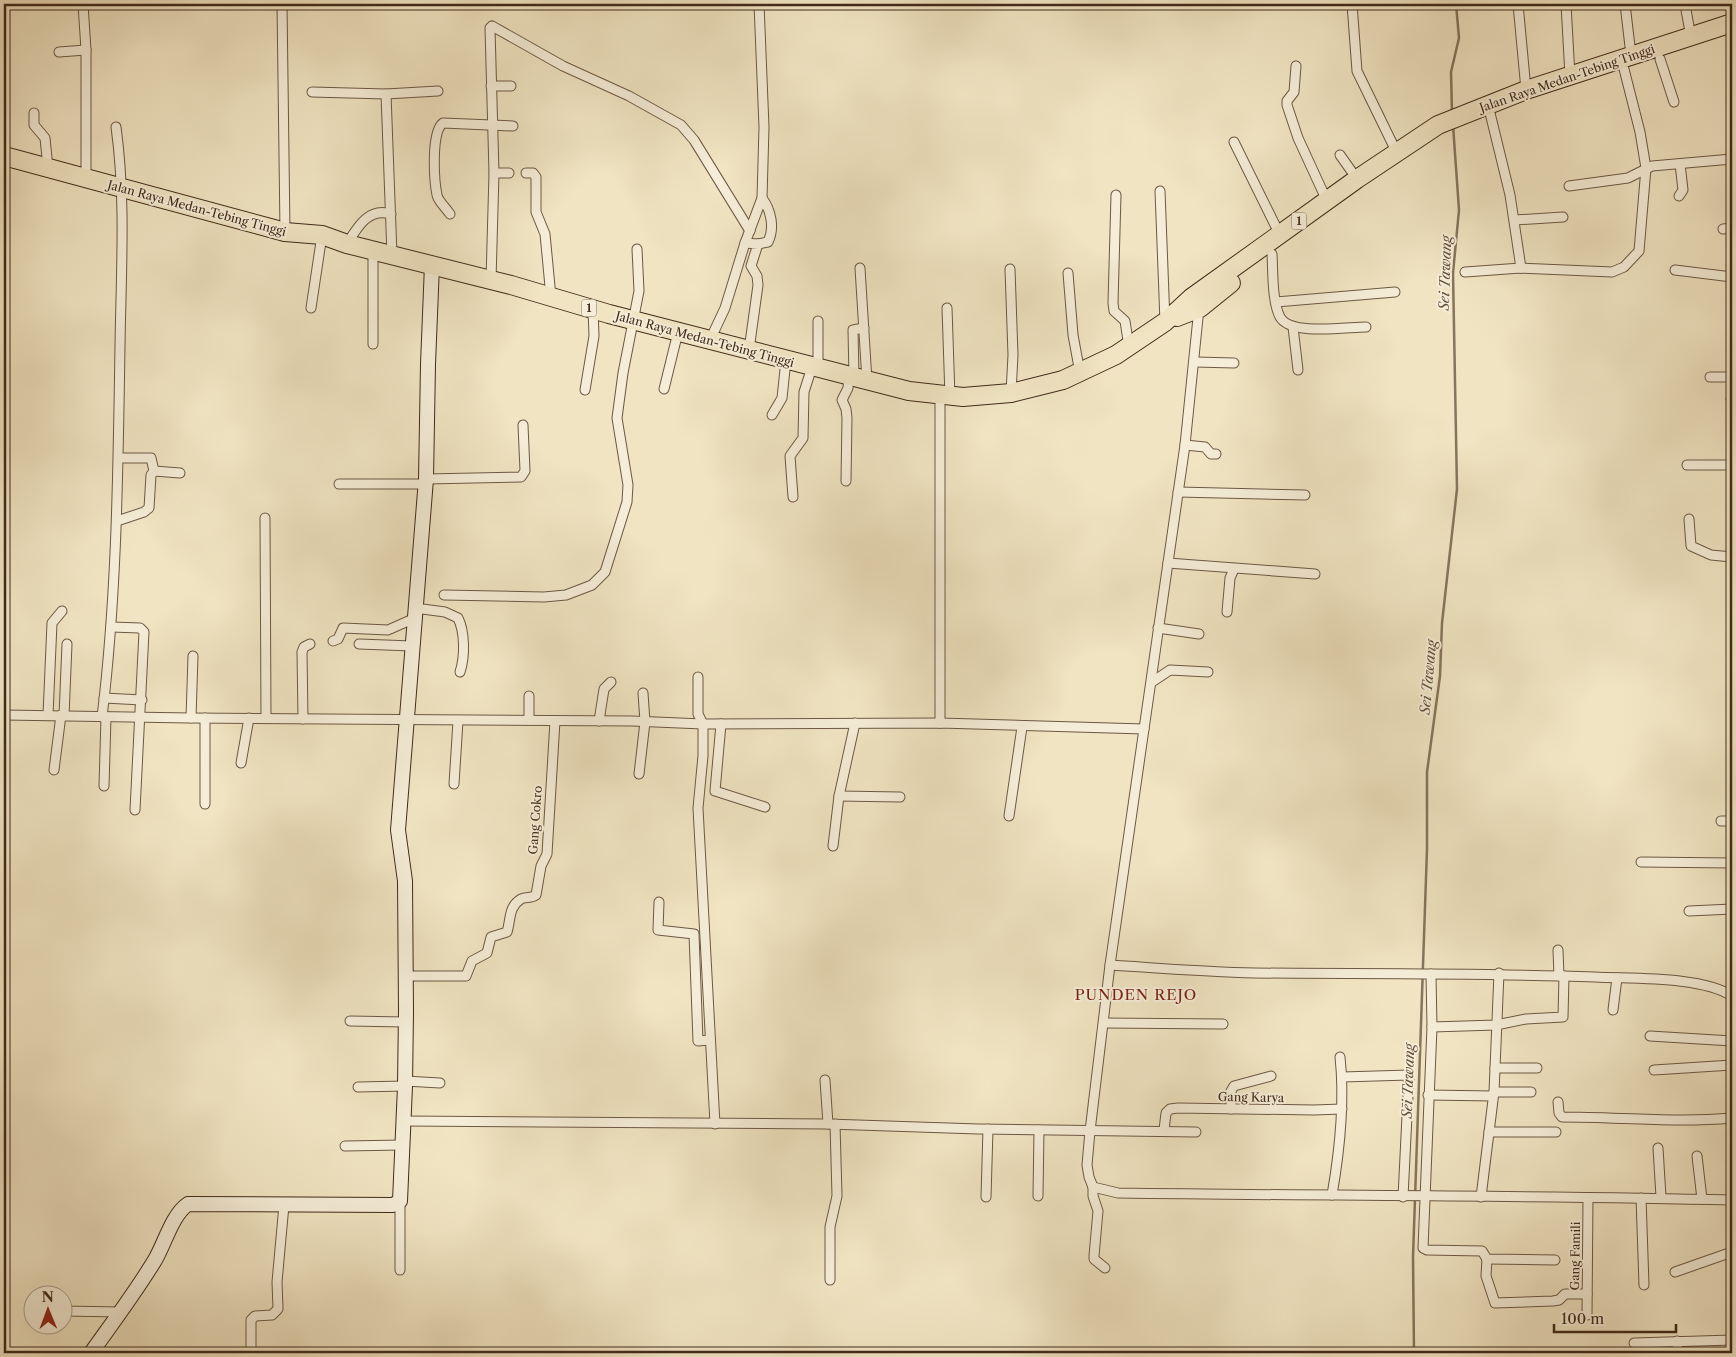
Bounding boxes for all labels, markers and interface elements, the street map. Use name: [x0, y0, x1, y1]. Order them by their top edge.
street label: Jalan Raya Medan-Tebing Tinggi: [1476, 41, 1657, 116]
street label: Jalan Raya Medan-Tebing Tinggi: [104, 176, 288, 239]
road number: 1: [1292, 212, 1306, 230]
water label: Sei Tawang: [1435, 233, 1455, 312]
road number: 1: [582, 300, 596, 316]
street label: Jalan Raya Medan-Tebing Tinggi: [612, 307, 796, 370]
water label: Sei Tawang: [1416, 637, 1440, 716]
street label: Gang Cokro: [525, 785, 545, 855]
district label: PUNDEN REJO: [1075, 985, 1197, 1004]
water label: Sei Tawang: [1398, 1041, 1418, 1120]
street label: Gang Karya: [1218, 1089, 1285, 1105]
street label: Gang Famili: [1567, 1221, 1583, 1291]
north arrow: [22, 1284, 72, 1334]
text: N: [42, 1288, 54, 1306]
scale bar: [1554, 1302, 1676, 1334]
text: 100 m: [1561, 1309, 1604, 1328]

